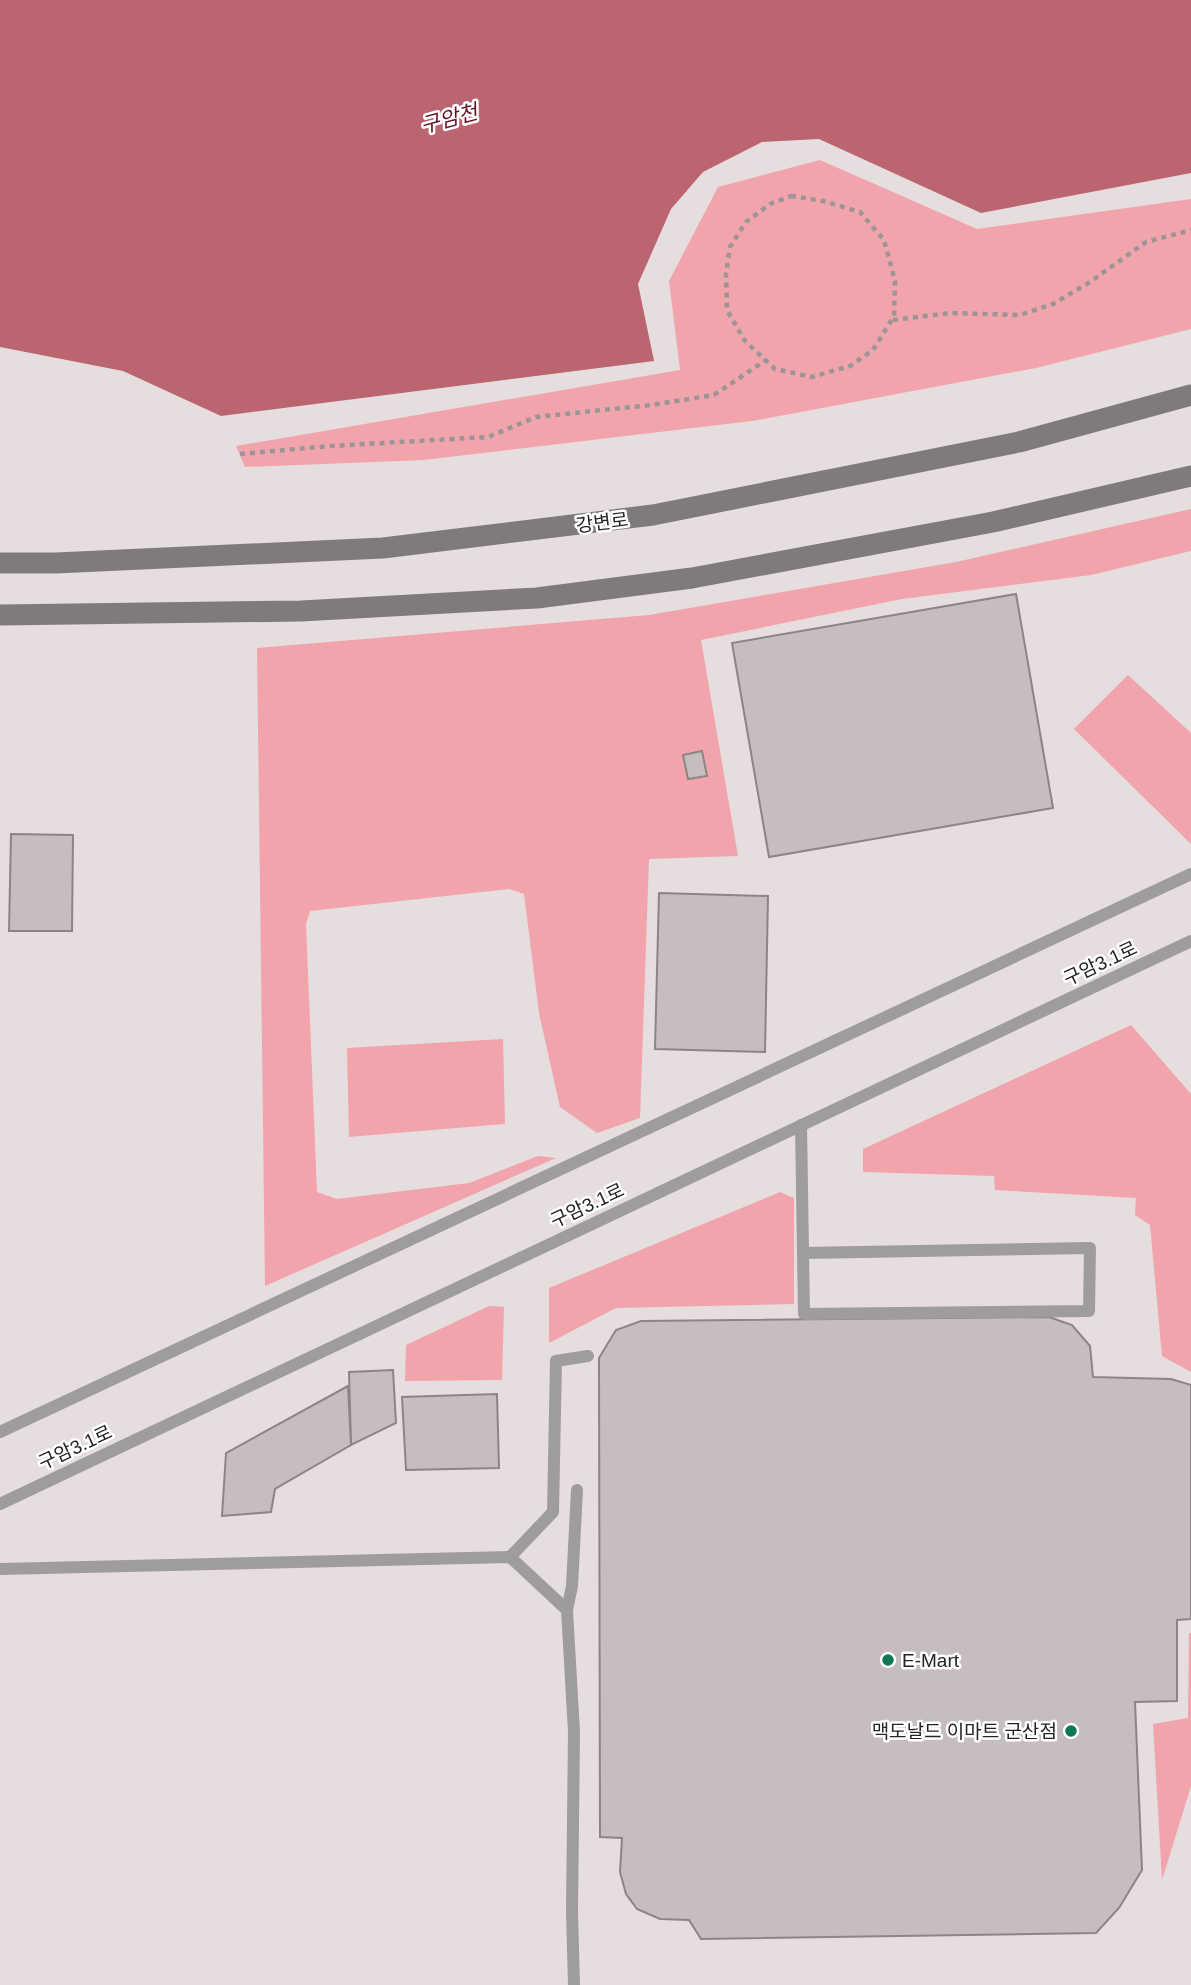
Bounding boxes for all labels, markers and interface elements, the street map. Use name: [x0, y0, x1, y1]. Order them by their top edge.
water label: 구암천: [418, 99, 482, 137]
street label: 강변로: [575, 509, 629, 536]
street label: 구암3.1로: [1060, 937, 1140, 990]
street label: 구암3.1로: [547, 1179, 627, 1232]
street label: 구암3.1로: [35, 1421, 115, 1474]
place label: E-Mart: [902, 1650, 960, 1671]
marker: E-Mart: [880, 1652, 896, 1668]
place label: 맥도날드 이마트 군산점: [872, 1721, 1057, 1742]
marker: 맥도날드 이마트 군산점: [1063, 1723, 1079, 1739]

